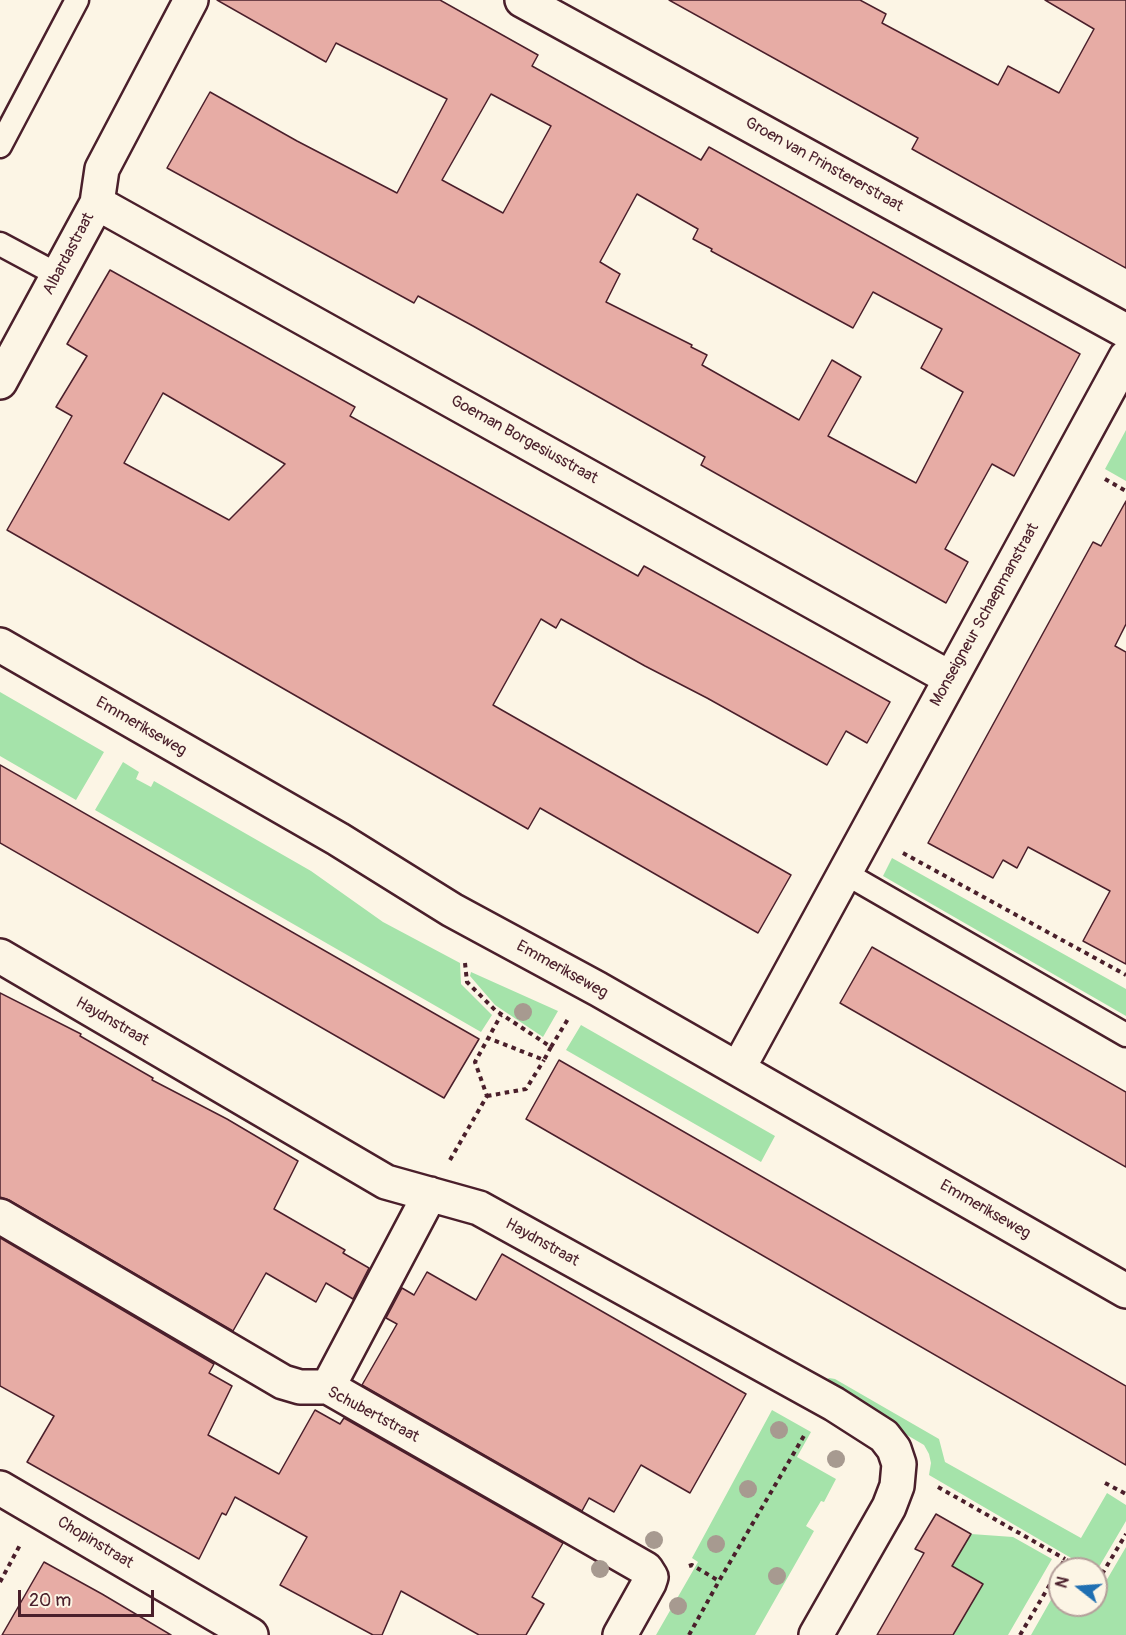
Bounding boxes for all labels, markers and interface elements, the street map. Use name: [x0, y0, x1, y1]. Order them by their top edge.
street label: Groen van Prinstererstraat: [742, 114, 906, 216]
street label: Albardastraat: [39, 210, 99, 298]
street label: Goeman Borgesiusstraat: [447, 392, 601, 488]
street label: Monseigneur Schaepmanstraat: [926, 520, 1044, 710]
street label: Emmerikseweg: [92, 693, 190, 761]
street label: Emmerikseweg: [513, 937, 611, 1003]
street label: Haydnstraat: [72, 993, 152, 1051]
street label: Emmerikseweg: [936, 1176, 1034, 1244]
street label: Haydnstraat: [502, 1215, 582, 1271]
street label: Schubertstraat: [324, 1383, 422, 1447]
street label: Chopinstraat: [54, 1513, 136, 1573]
north arrow: [1048, 1557, 1108, 1617]
text: N: [1052, 1574, 1074, 1590]
scale bar: [21, 1578, 158, 1616]
text: 20 m: [29, 1589, 71, 1612]

